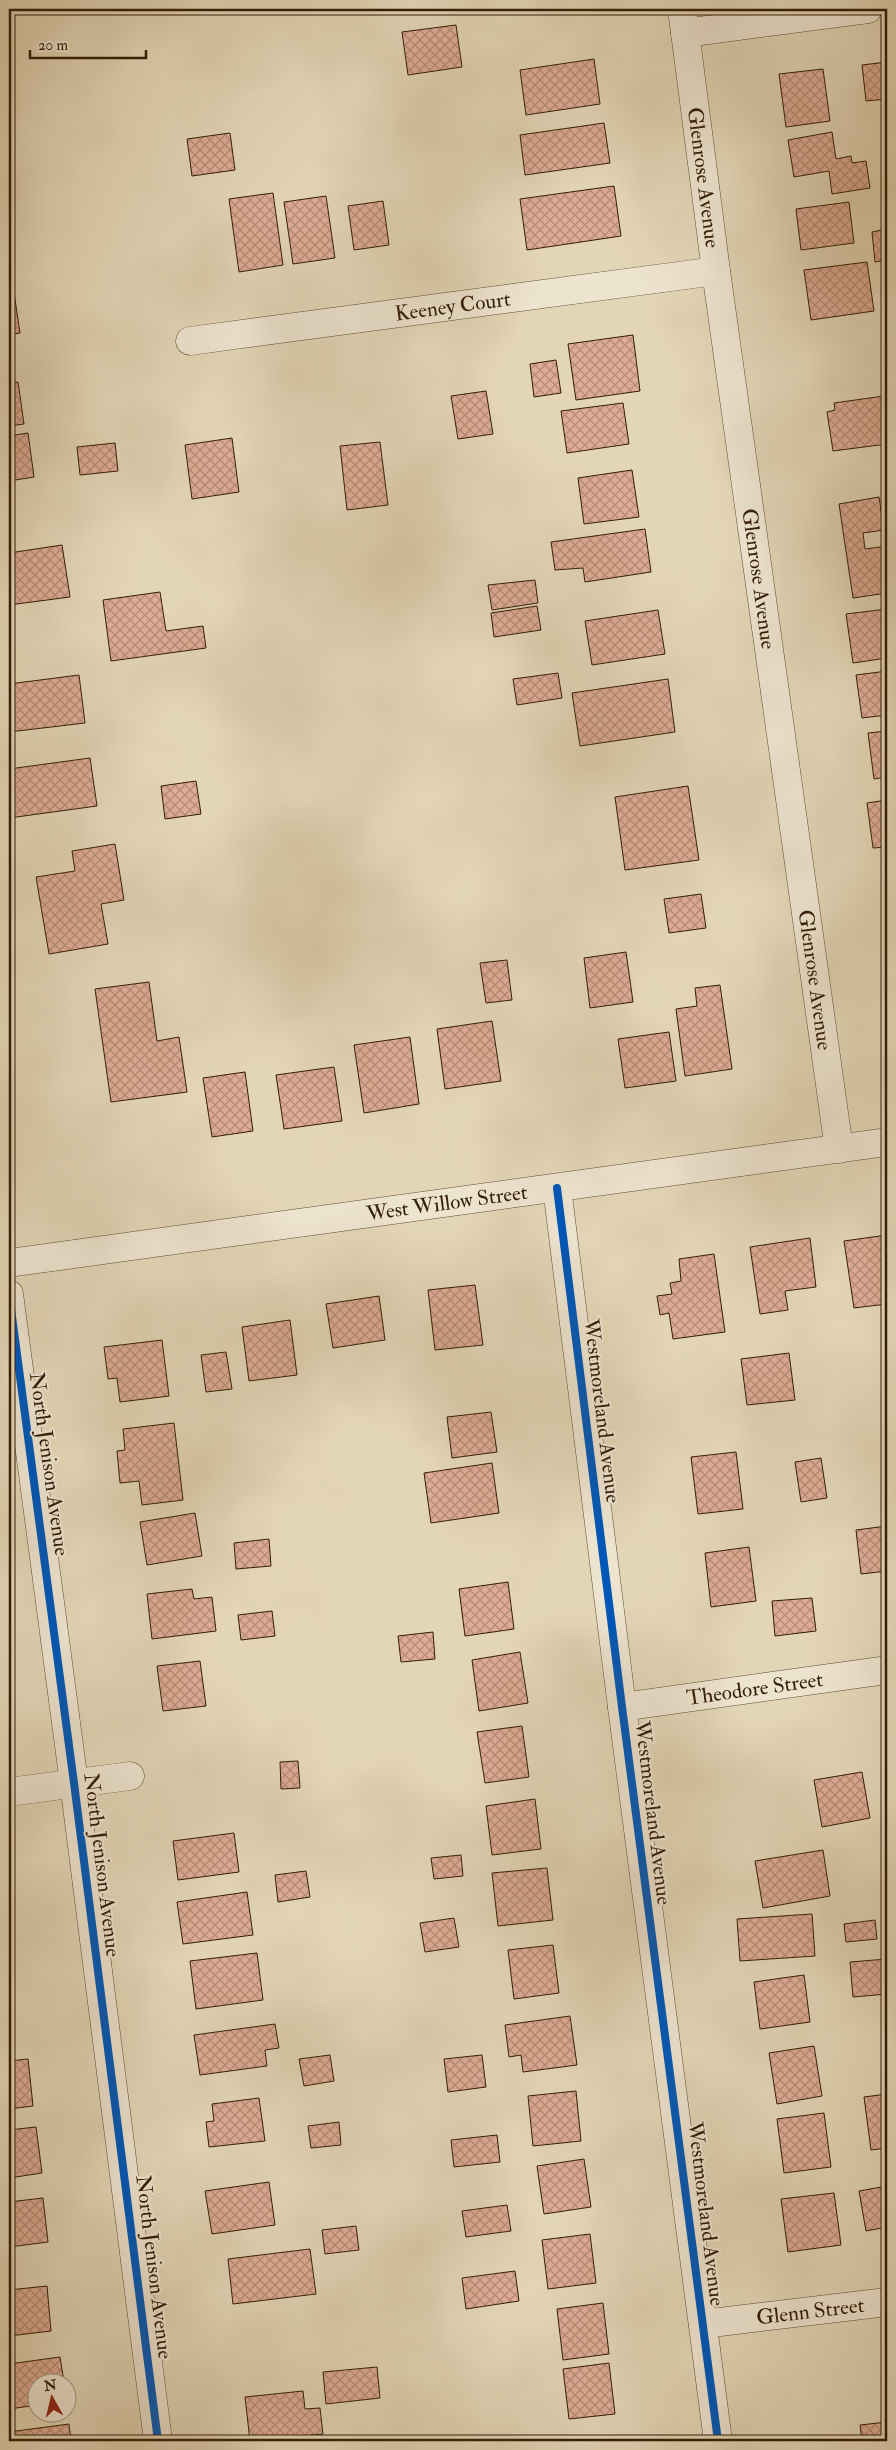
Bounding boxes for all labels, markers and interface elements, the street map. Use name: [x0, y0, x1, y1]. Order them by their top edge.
scale bar: [30, 28, 146, 60]
text: 20 m: [38, 36, 68, 55]
street label: Glenrose Avenue: [681, 106, 726, 250]
street label: Keeney Court: [393, 285, 512, 327]
street label: Glenrose Avenue: [736, 507, 782, 651]
street label: Glenrose Avenue: [792, 908, 839, 1052]
street label: West Willow Street: [364, 1178, 529, 1227]
street label: Westmoreland Avenue: [577, 1316, 627, 1505]
street label: North Jenison Avenue: [23, 1370, 75, 1558]
street label: Theodore Street: [685, 1666, 825, 1711]
street label: Westmoreland Avenue: [628, 1718, 678, 1907]
street label: North Jenison Avenue: [77, 1771, 127, 1959]
street label: Westmoreland Avenue: [681, 2119, 731, 2308]
street label: North Jenison Avenue: [129, 2173, 179, 2361]
street label: Glenn Street: [755, 2291, 866, 2331]
north arrow: [28, 2372, 78, 2422]
text: N: [42, 2376, 58, 2395]

